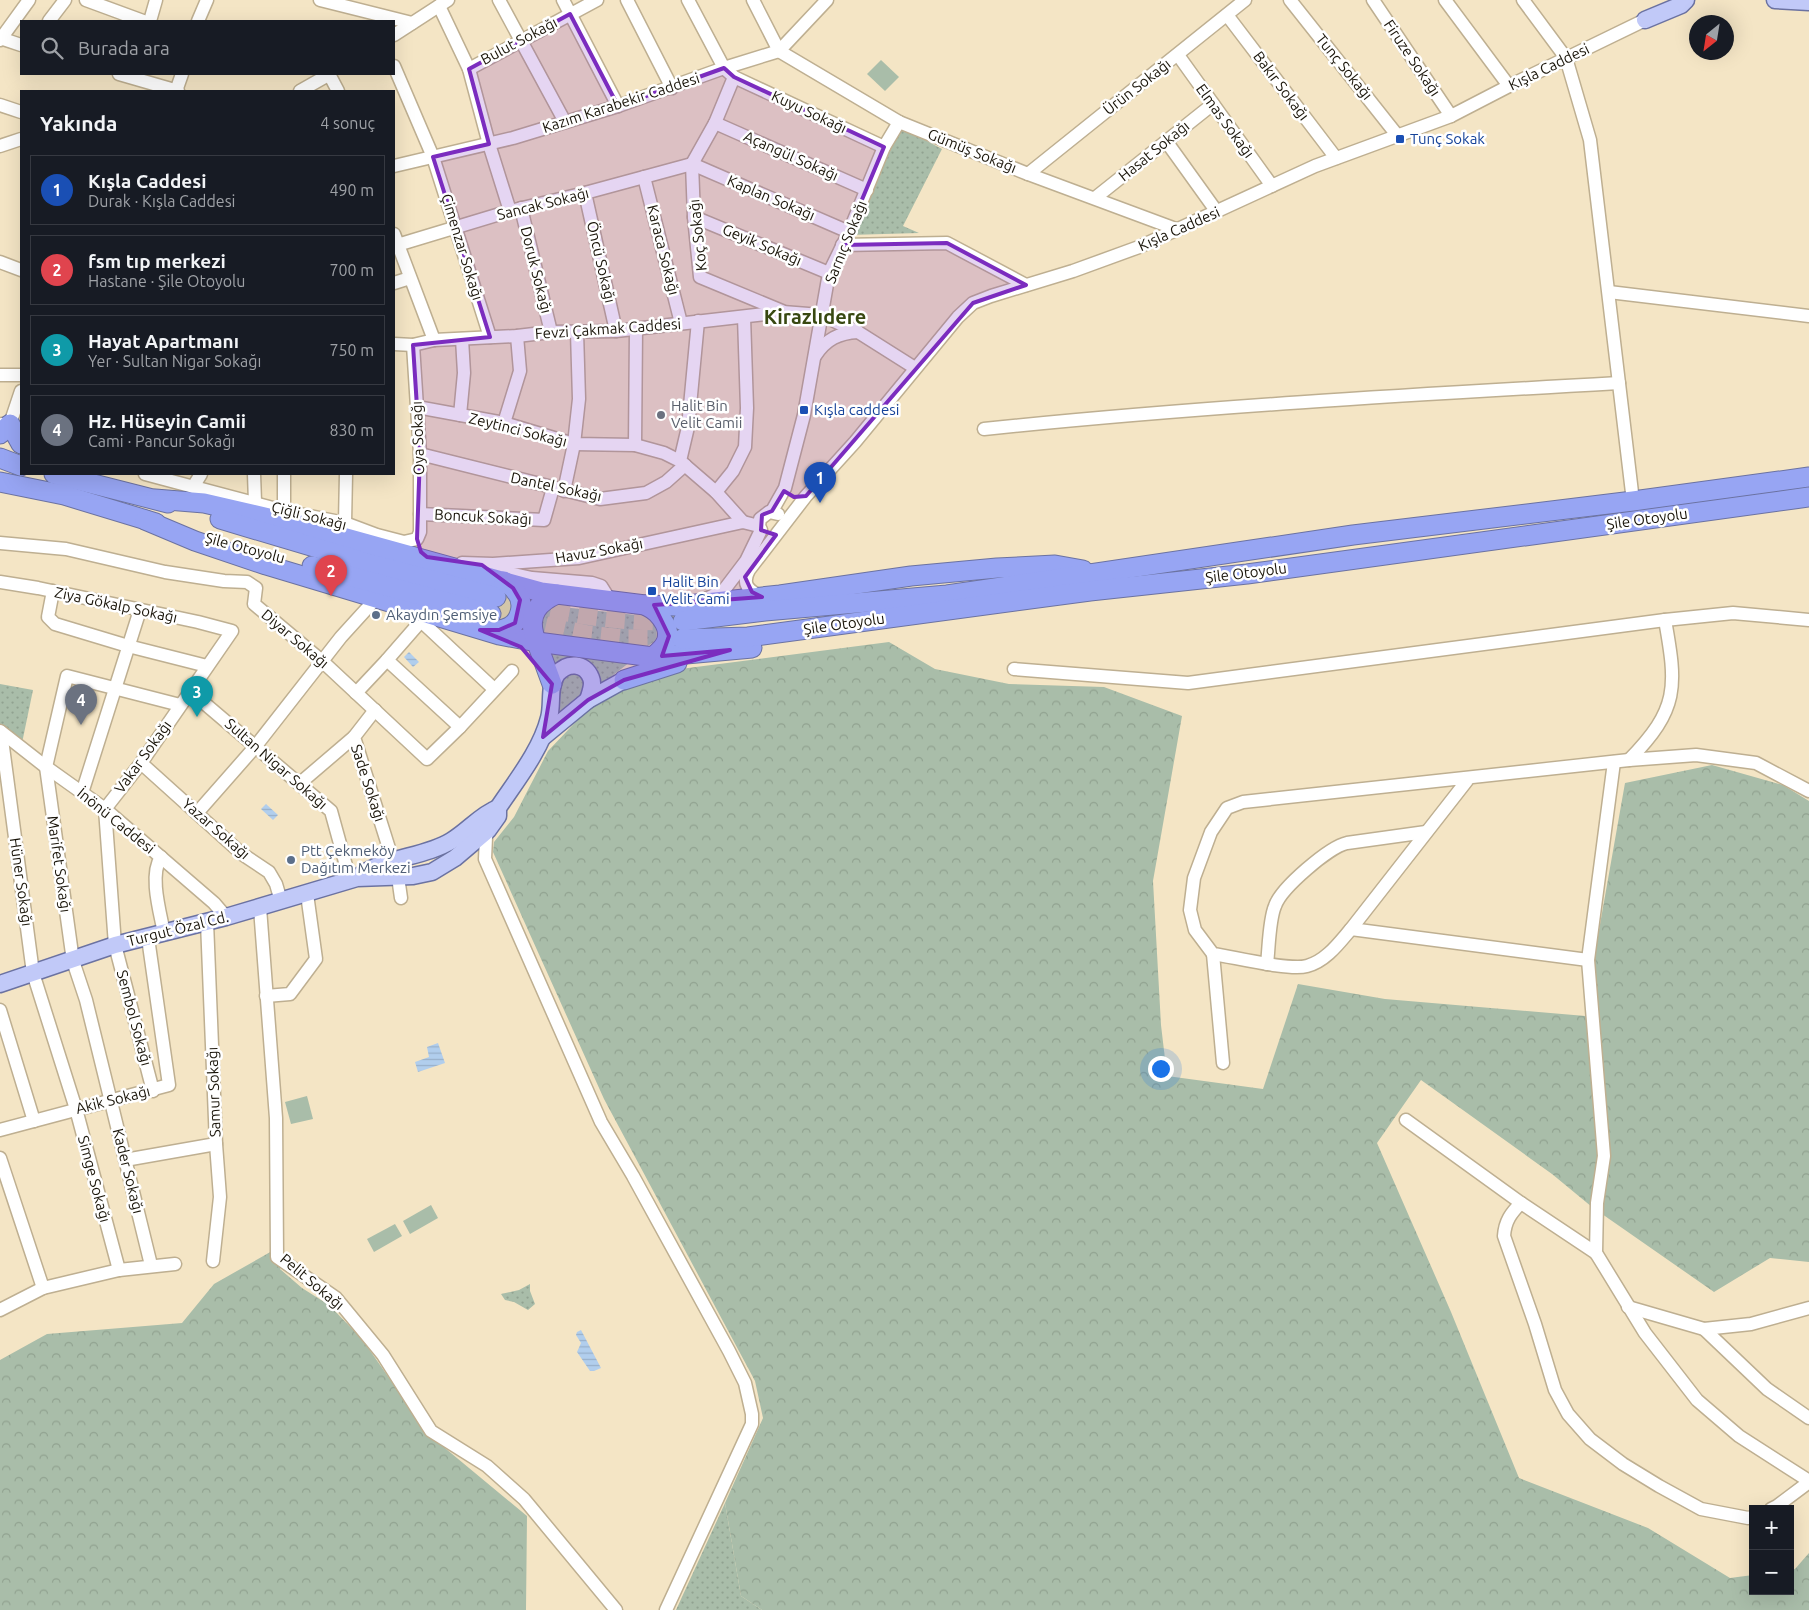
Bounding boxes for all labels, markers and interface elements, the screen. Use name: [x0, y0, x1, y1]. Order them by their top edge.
street label: Bulut Sokağı: [478, 13, 560, 68]
north arrow: [1689, 15, 1734, 60]
street label: Firuze Sokağı: [1381, 16, 1444, 99]
search box: [20, 20, 395, 75]
street label: Tunç Sokağı: [1313, 30, 1376, 103]
icon: search: [38, 34, 66, 62]
text: Burada ara: [78, 37, 170, 59]
street label: Kışla Caddesi: [1506, 40, 1592, 93]
street label: Bakır Sokağı: [1250, 48, 1313, 123]
street label: Ürün Sokağı: [1100, 55, 1174, 118]
street label: Kazım Karabekir Caddesi: [540, 69, 702, 136]
street label: Elmas Sokağı: [1193, 80, 1258, 161]
street label: Kuyu Sokağı: [769, 87, 850, 136]
text: Yakında: [40, 111, 117, 135]
text: 4 sonuç: [320, 114, 375, 132]
street label: Hasat Sokağı: [1115, 117, 1192, 184]
street label: Gümüş Sokağı: [925, 125, 1019, 176]
street label: Açangül Sokağı: [741, 127, 841, 184]
place label: Tunç Sokak: [1410, 130, 1485, 147]
marker: Tunç Sokak: [1394, 133, 1406, 145]
text: Kışla Caddesi: [88, 170, 206, 192]
street label: Kaplan Sokağı: [725, 171, 818, 224]
text: 1: [52, 181, 62, 199]
text: 490 m: [329, 181, 374, 199]
street label: Sancak Sokağı: [495, 184, 591, 223]
text: Durak · Kışla Caddesi: [88, 192, 236, 210]
street label: Çimenzar Sokağı: [438, 192, 487, 302]
street label: Koç Sokağı: [685, 198, 710, 272]
street label: Sarnıç Sokağı: [821, 198, 870, 286]
street label: Karaca Sokağı: [644, 203, 683, 297]
street label: Kışla Caddesi: [1135, 203, 1222, 254]
street label: Öncü Sokağı: [584, 219, 619, 304]
street label: Geyik Sokağı: [720, 220, 804, 269]
street label: Doruk Sokağı: [517, 225, 555, 315]
text: fsm tıp merkezi: [88, 250, 226, 272]
text: 2: [52, 261, 62, 279]
text: 700 m: [329, 261, 374, 279]
text: Hastane · Şile Otoyolu: [88, 272, 245, 290]
district label: Kirazlıdere: [764, 305, 866, 328]
street label: Fevzi Çakmak Caddesi: [534, 315, 682, 342]
text: Hayat Apartmanı: [88, 330, 239, 352]
text: 3: [52, 341, 62, 359]
text: 750 m: [329, 341, 374, 359]
text: Yer · Sultan Nigar Sokağı: [88, 352, 261, 370]
place label: Halit Bin Velit Camii: [671, 397, 742, 431]
street label: Oya Sokağı: [408, 401, 427, 475]
place label: Kışla caddesi: [814, 401, 899, 418]
marker: Kışla caddesi: [798, 404, 810, 416]
street label: Zeytinci Sokağı: [467, 409, 569, 450]
marker: Halit Bin Velit Camii: [655, 409, 667, 421]
text: Hz. Hüseyin Camii: [88, 410, 246, 432]
text: 4: [52, 421, 62, 439]
text: 830 m: [329, 421, 374, 439]
text: Cami · Pancur Sokağı: [88, 432, 235, 450]
pin: 1: [804, 462, 836, 503]
street label: Dantel Sokağı: [509, 469, 603, 504]
street label: Çiğli Sokağı: [270, 498, 348, 533]
street label: Şile Otoyolu: [1605, 504, 1689, 533]
street label: Boncuk Sokağı: [434, 505, 532, 528]
street label: Şile Otoyolu: [203, 529, 287, 566]
street label: Havuz Sokağı: [554, 534, 644, 567]
pin: 2: [315, 555, 347, 596]
street label: Şile Otoyolu: [1204, 559, 1288, 586]
place label: Halit Bin Velit Cami: [662, 573, 730, 607]
street label: Ziya Gökalp Sokağı: [53, 583, 179, 626]
marker: Halit Bin Velit Cami: [646, 585, 658, 597]
street label: Diyar Sokağı: [258, 606, 332, 672]
place label: Akaydın Şemsiye: [386, 606, 497, 623]
marker: Akaydın Şemsiye: [370, 609, 382, 621]
street label: Şile Otoyolu: [802, 609, 886, 638]
pin: 3: [181, 676, 213, 717]
pin: 4: [65, 684, 97, 725]
street label: Sultan Nigar Sokağı: [222, 715, 331, 813]
street label: Vakar Sokağı: [111, 717, 175, 796]
street label: Sade Sokağı: [348, 742, 389, 824]
street label: İnönü Caddesi: [74, 784, 158, 857]
street label: Yazar Sokağı: [179, 795, 254, 863]
street label: Marifet Sokağı: [44, 814, 75, 913]
street label: Hüner Sokağı: [7, 837, 36, 927]
place label: Ptt Çekmeköy Dağıtım Merkezi: [301, 842, 411, 876]
marker: Ptt Çekmeköy Dağıtım Merkezi: [285, 854, 297, 866]
street label: Turgut Özal Cd.: [125, 908, 230, 949]
street label: Sembol Sokağı: [114, 968, 155, 1067]
street label: Samur Sokağı: [203, 1047, 224, 1137]
your location: [1148, 1056, 1174, 1082]
street label: Akik Sokağı: [74, 1082, 152, 1117]
street label: Kader Sokağı: [110, 1127, 147, 1215]
street label: Simge Sokağı: [75, 1134, 114, 1224]
street label: Pelit Sokağı: [277, 1250, 348, 1313]
map controls: [1749, 1505, 1794, 1595]
button: +: [1749, 1505, 1794, 1550]
button: −: [1749, 1550, 1794, 1595]

